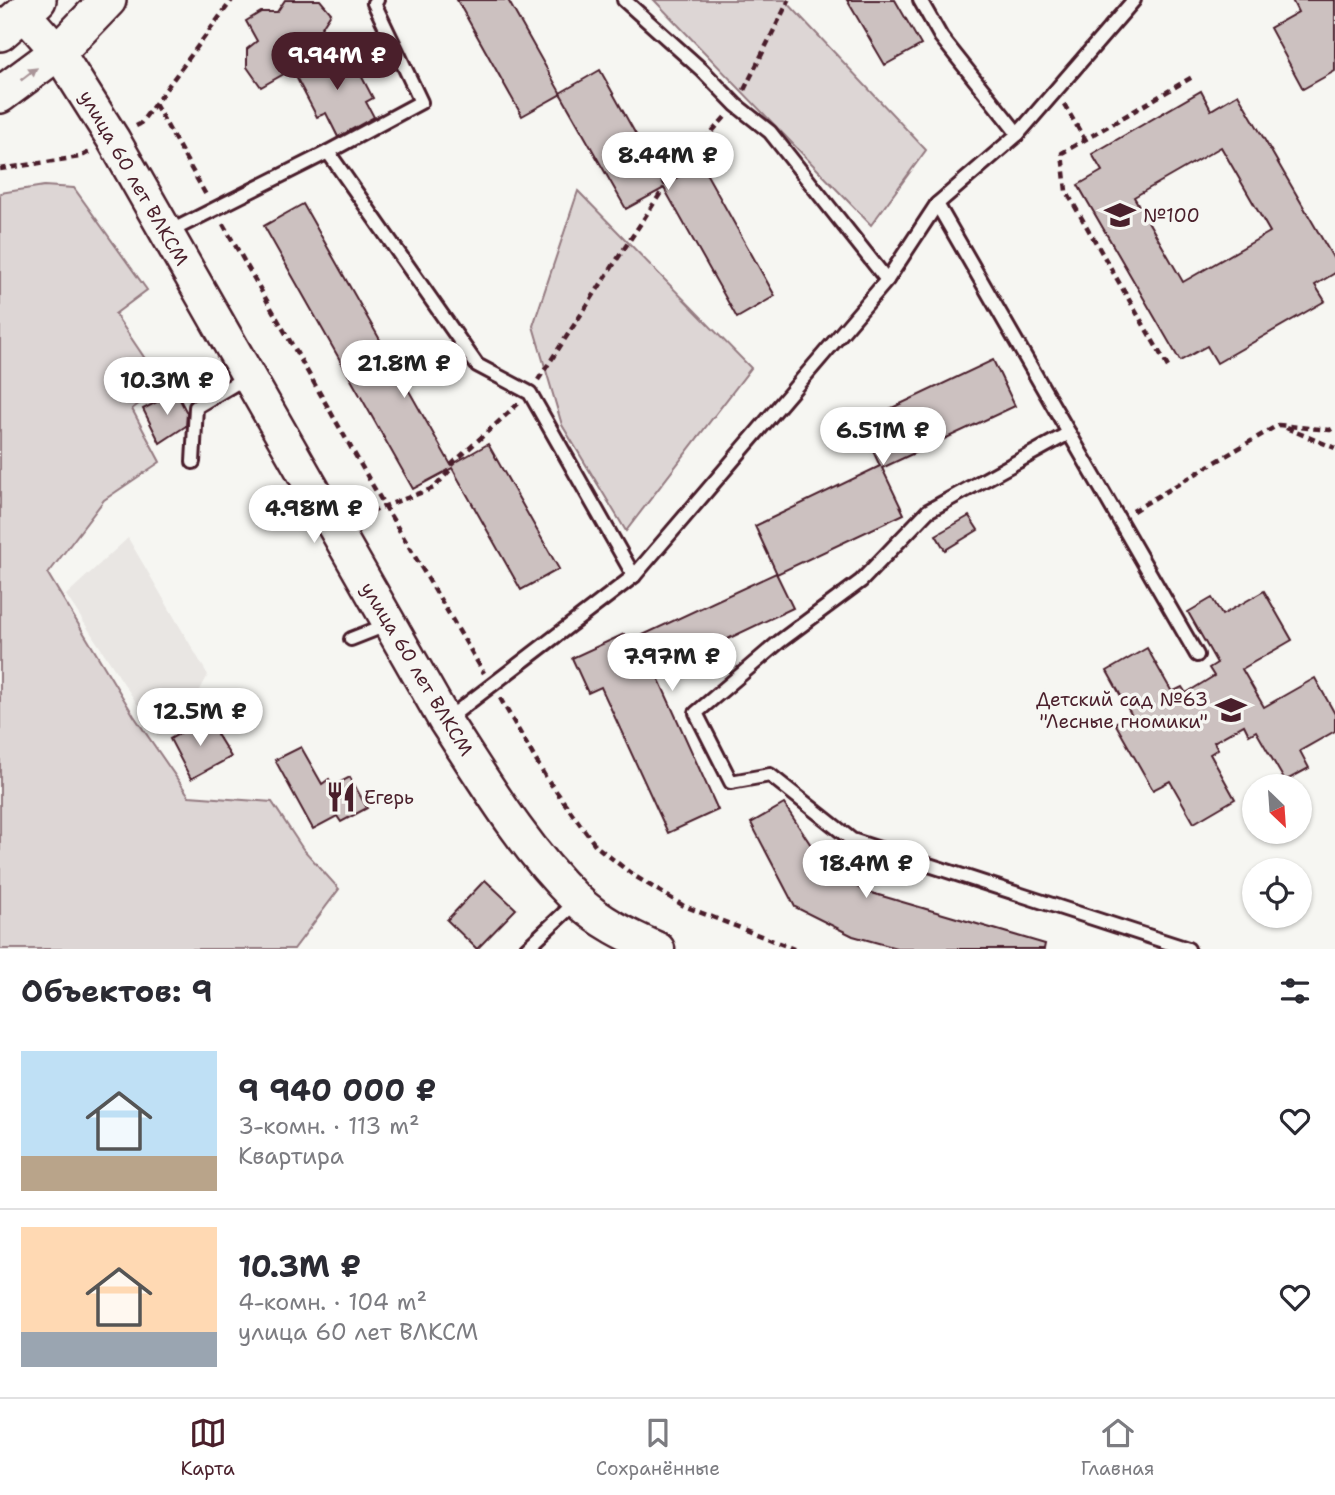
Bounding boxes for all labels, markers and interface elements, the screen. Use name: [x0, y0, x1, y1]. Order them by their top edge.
pin: 9.94M ₽: [272, 32, 402, 92]
text: 9.94M ₽: [287, 40, 387, 70]
one-way arrow: [20, 67, 38, 81]
street label: улица 60 лет ВЛКСМ: [74, 86, 194, 270]
pin: 8.44M ₽: [603, 132, 733, 192]
text: 8.44M ₽: [618, 140, 718, 170]
school or university icon: №100: [1103, 198, 1137, 232]
place label: №100: [1143, 203, 1200, 228]
pin: 21.8M ₽: [339, 340, 469, 400]
text: 21.8M ₽: [357, 348, 451, 378]
pin: 10.3M ₽: [102, 358, 232, 417]
text: 10.3M ₽: [120, 365, 214, 395]
pin: 6.51M ₽: [818, 407, 948, 467]
text: 6.51M ₽: [836, 415, 930, 445]
pin: 4.98M ₽: [249, 486, 379, 545]
text: 4.98M ₽: [265, 493, 363, 523]
street label: улица 60 лет ВЛКСМ: [355, 577, 479, 761]
pin: 7.97M ₽: [607, 634, 737, 693]
text: 7.97M ₽: [623, 641, 721, 671]
place label: Детский сад №63 "Лесные гномики": [1036, 687, 1208, 734]
pin: 12.5M ₽: [135, 688, 265, 748]
school or university icon: Детский сад №63 "Лесные гномики": [1214, 693, 1248, 727]
text: 12.5M ₽: [153, 696, 247, 726]
north arrow: [1242, 774, 1312, 844]
map controls: [1242, 774, 1312, 928]
restaurant icon: Егерь: [324, 780, 358, 814]
place label: Егерь: [364, 785, 414, 810]
pin: 18.4M ₽: [801, 841, 931, 900]
text: 18.4M ₽: [819, 848, 913, 878]
button: locate: [1242, 858, 1312, 928]
text: Объектов: 9: [21, 971, 213, 1012]
icon: filters: [1276, 972, 1314, 1010]
text: 9 940 000 ₽: [238, 1070, 436, 1111]
icon: home: [77, 1079, 161, 1163]
icon: heart: [1276, 1102, 1314, 1140]
text: 3-комн. · 113 m²: [238, 1111, 420, 1141]
text: Квартира: [238, 1141, 344, 1171]
text: 10.3M ₽: [238, 1246, 361, 1287]
icon: home: [77, 1255, 161, 1339]
icon: heart: [1276, 1278, 1314, 1316]
text: 4-комн. · 104 m²: [238, 1287, 427, 1317]
text: улица 60 лет ВЛКСМ: [238, 1317, 478, 1347]
tab: Карта: [180, 1414, 235, 1481]
tab: Сохранённые: [596, 1414, 720, 1481]
tab: Главная: [1081, 1414, 1155, 1481]

